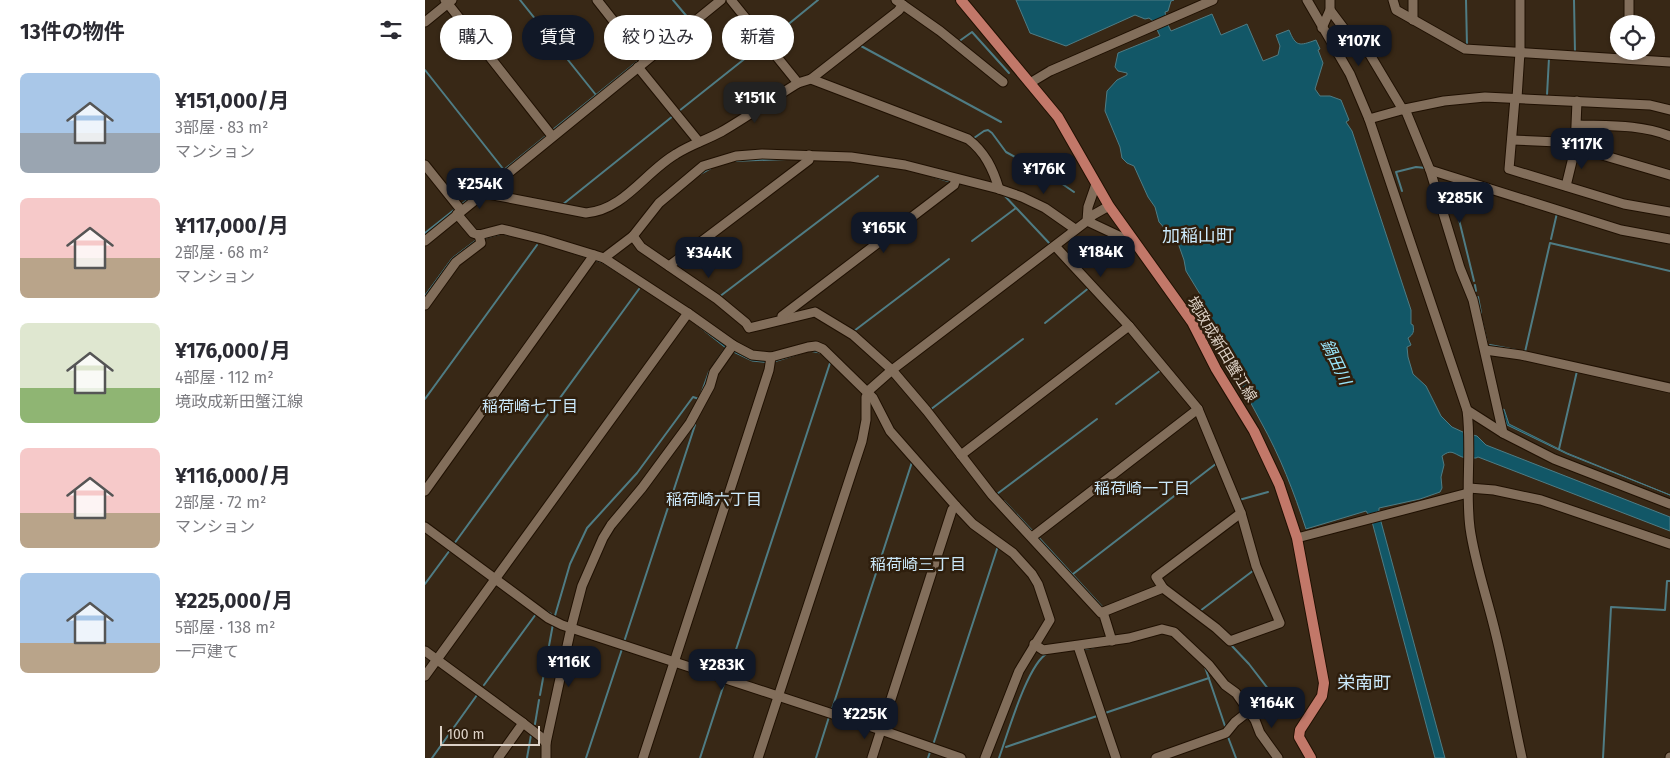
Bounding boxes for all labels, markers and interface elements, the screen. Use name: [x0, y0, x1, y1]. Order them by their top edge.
chip: 購入: [440, 15, 512, 60]
chip: 賃貸: [522, 15, 594, 60]
chip: 絞り込み: [604, 15, 712, 60]
chip: 新着: [722, 15, 794, 60]
map controls: [1610, 15, 1655, 60]
button: locate: [1610, 15, 1655, 60]
icon: filters: [377, 16, 405, 44]
text: 13件の物件: [20, 19, 125, 45]
pin: ¥107K: [1324, 24, 1394, 67]
text: ¥107K: [1338, 31, 1380, 50]
pin: ¥151K: [720, 82, 790, 124]
text: ¥151,000/月: [175, 88, 289, 114]
text: ¥151K: [734, 88, 776, 107]
icon: home: [60, 93, 120, 153]
text: 3部屋 · 83 m²: [175, 118, 268, 137]
pin: ¥117K: [1547, 128, 1617, 170]
text: ¥117K: [1562, 134, 1602, 153]
text: マンション: [175, 142, 255, 161]
pin: ¥176K: [1009, 152, 1079, 195]
text: ¥176K: [1023, 159, 1065, 178]
pin: ¥254K: [445, 168, 515, 210]
text: ¥254K: [458, 174, 502, 193]
pin: ¥285K: [1425, 182, 1495, 224]
text: ¥285K: [1437, 188, 1483, 207]
pin: ¥165K: [849, 212, 919, 254]
text: ¥117,000/月: [175, 213, 289, 239]
icon: home: [60, 218, 120, 278]
text: ¥165K: [862, 218, 906, 237]
district label: 加稲山町: [1162, 225, 1234, 247]
pin: ¥344K: [674, 236, 744, 279]
pin: ¥184K: [1066, 236, 1136, 278]
text: ¥184K: [1079, 242, 1123, 261]
text: 2部屋 · 68 m²: [175, 243, 269, 262]
text: ¥344K: [686, 243, 732, 262]
text: マンション: [175, 267, 255, 286]
street label: 境政成新田蟹江線: [1183, 293, 1261, 405]
water label: 鍋田川: [1317, 336, 1356, 390]
text: ¥176,000/月: [175, 338, 291, 364]
icon: home: [60, 343, 120, 403]
text: 4部屋 · 112 m²: [175, 368, 274, 387]
text: 境政成新田蟹江線: [175, 392, 303, 411]
district label: 稲荷崎七丁目: [482, 397, 578, 416]
text: ¥116,000/月: [175, 463, 291, 489]
icon: home: [60, 468, 120, 528]
district label: 稲荷崎一丁目: [1094, 479, 1190, 498]
district label: 稲荷崎六丁目: [666, 490, 762, 509]
text: 2部屋 · 72 m²: [175, 493, 266, 512]
text: マンション: [175, 517, 255, 536]
district label: 稲荷崎三丁目: [870, 555, 966, 574]
text: ¥225,000/月: [175, 588, 293, 614]
icon: home: [60, 593, 120, 653]
text: 5部屋 · 138 m²: [175, 618, 275, 637]
text: 一戸建て: [175, 642, 239, 661]
pin: ¥116K: [534, 646, 604, 688]
pin: ¥283K: [687, 648, 757, 691]
text: ¥116K: [548, 652, 590, 671]
text: ¥283K: [700, 655, 744, 674]
district label: 栄南町: [1337, 672, 1391, 694]
pin: ¥164K: [1237, 686, 1307, 729]
text: ¥164K: [1250, 693, 1294, 712]
pin: ¥225K: [830, 698, 900, 740]
text: ¥225K: [843, 704, 887, 723]
scale bar: [440, 723, 540, 746]
text: 100 m: [447, 726, 484, 743]

